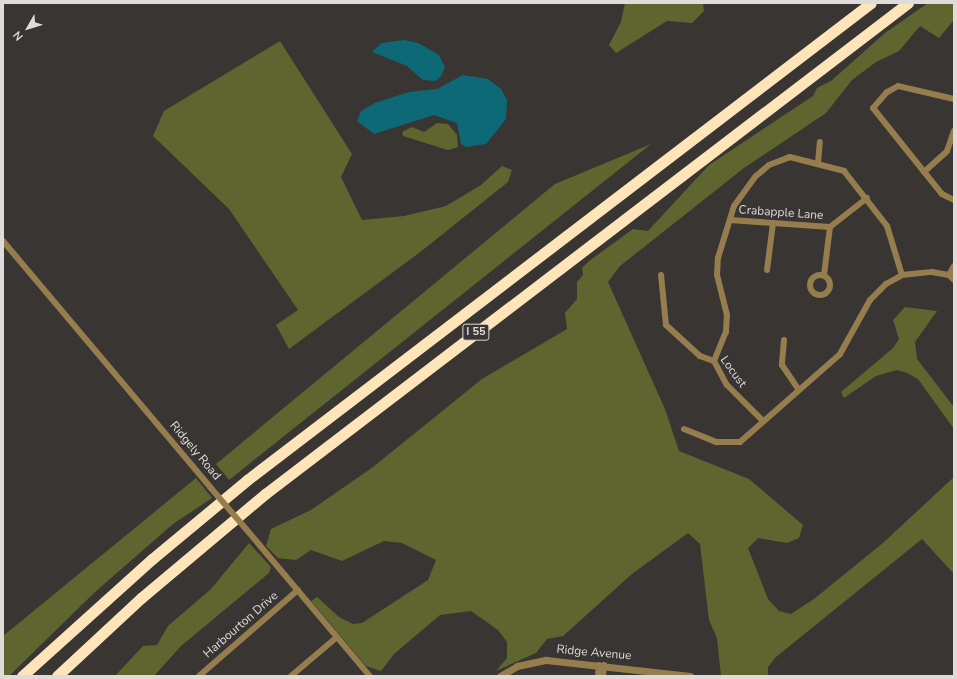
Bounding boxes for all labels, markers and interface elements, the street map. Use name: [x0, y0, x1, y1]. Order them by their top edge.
north arrow: [8, 8, 48, 48]
text: N: [10, 28, 27, 44]
street label: Crabapple Lane: [738, 203, 824, 223]
road number: I 55: [462, 323, 490, 341]
street label: Locust: [717, 353, 749, 391]
street label: Ridgely Road: [166, 419, 224, 483]
street label: Harbourton Drive: [201, 589, 281, 661]
street label: Ridge Avenue: [556, 643, 632, 663]

